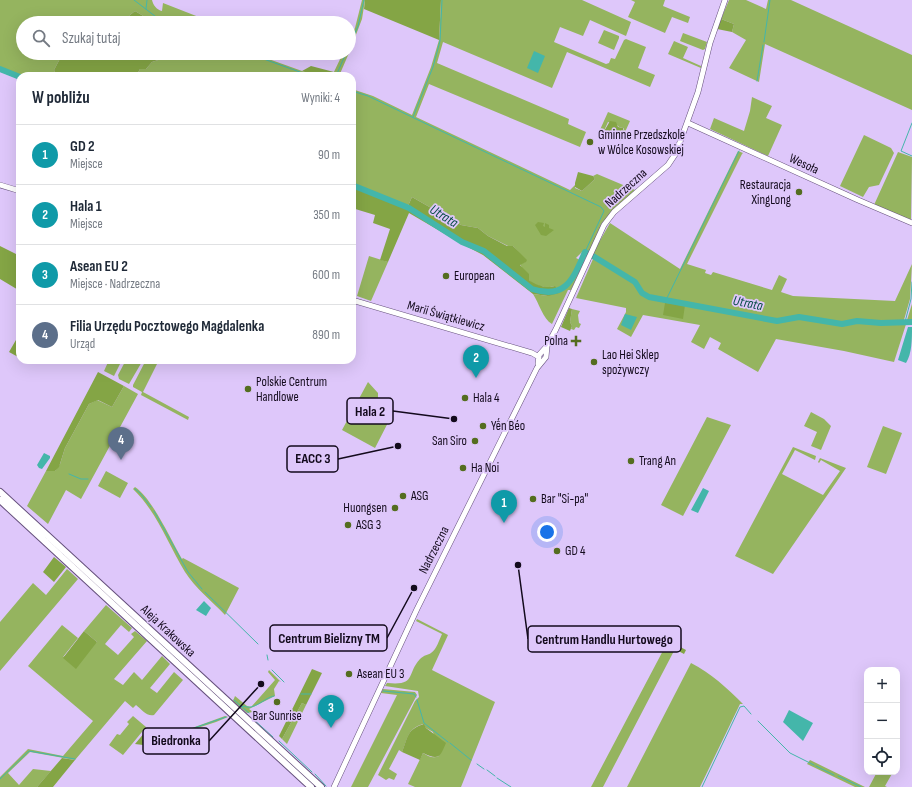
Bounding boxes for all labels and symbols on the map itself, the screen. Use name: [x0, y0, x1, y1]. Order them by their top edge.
place label: Gminne Przedszkole w Wólce Kosowskiej: [598, 127, 685, 158]
marker: Gminne Przedszkole w Wólce Kosowskiej: [585, 137, 595, 147]
street label: Wesoła: [787, 150, 821, 178]
street label: Nadrzeczna: [602, 165, 650, 211]
place label: Restauracja XingLong: [740, 177, 791, 208]
marker: Restauracja XingLong: [794, 187, 804, 197]
water label: Utrata: [427, 201, 462, 231]
place label: European: [454, 268, 495, 284]
marker: European: [441, 271, 451, 281]
water label: Utrata: [732, 292, 765, 314]
street label: Marii Świątkiewicz: [406, 297, 487, 335]
place label: Polna: [544, 333, 568, 349]
marker: Polna: [571, 336, 581, 346]
pin: 2: [463, 345, 489, 378]
place label: Lao Hei Sklep spożywczy: [602, 347, 659, 378]
marker: Lao Hei Sklep spożywczy: [589, 357, 599, 367]
place label: Polskie Centrum Handlowe: [256, 374, 327, 405]
marker: Polskie Centrum Handlowe: [243, 384, 253, 394]
place label: Hala 4: [473, 390, 500, 406]
marker: Hala 4: [460, 393, 470, 403]
callout: Hala 2: [347, 398, 393, 424]
text: Hala 2: [355, 403, 385, 420]
place label: Yến Béo: [491, 418, 525, 434]
marker: Yến Béo: [478, 421, 488, 431]
pin: 4: [108, 427, 134, 460]
place label: San Siro: [432, 433, 467, 449]
marker: San Siro: [470, 436, 480, 446]
callout: EACC 3: [287, 446, 338, 472]
text: EACC 3: [295, 450, 331, 467]
place label: Trang An: [639, 453, 676, 469]
marker: Trang An: [626, 456, 636, 466]
place label: Ha Noi: [471, 460, 499, 476]
marker: Ha Noi: [458, 463, 468, 473]
place label: ASG: [410, 488, 429, 504]
pin: 1: [491, 490, 517, 523]
marker: ASG: [398, 491, 408, 501]
place label: Bar "Si-pa": [541, 491, 589, 507]
marker: Bar "Si-pa": [528, 494, 538, 504]
place label: Huongsen: [343, 500, 387, 516]
marker: Huongsen: [390, 503, 400, 513]
place label: ASG 3: [355, 517, 381, 533]
marker: ASG 3: [343, 520, 353, 530]
your location: [537, 522, 557, 542]
street label: Nadrzeczna: [415, 524, 453, 576]
place label: GD 4: [565, 543, 586, 559]
marker: GD 4: [552, 546, 562, 556]
street label: Aleja Krakowska: [137, 601, 199, 660]
callout: Centrum Bielizny TM: [270, 625, 387, 651]
callout: Centrum Handlu Hurtowego: [528, 626, 681, 652]
text: Centrum Bielizny TM: [278, 630, 380, 647]
text: Centrum Handlu Hurtowego: [535, 631, 673, 648]
place label: Asean EU 3: [356, 666, 404, 682]
marker: Asean EU 3: [344, 669, 354, 679]
pin: 3: [318, 695, 344, 728]
marker: Bar Sunrise: [272, 697, 282, 707]
place label: Bar Sunrise: [252, 708, 302, 724]
callout: Biedronka: [143, 728, 209, 754]
text: Biedronka: [151, 732, 201, 749]

